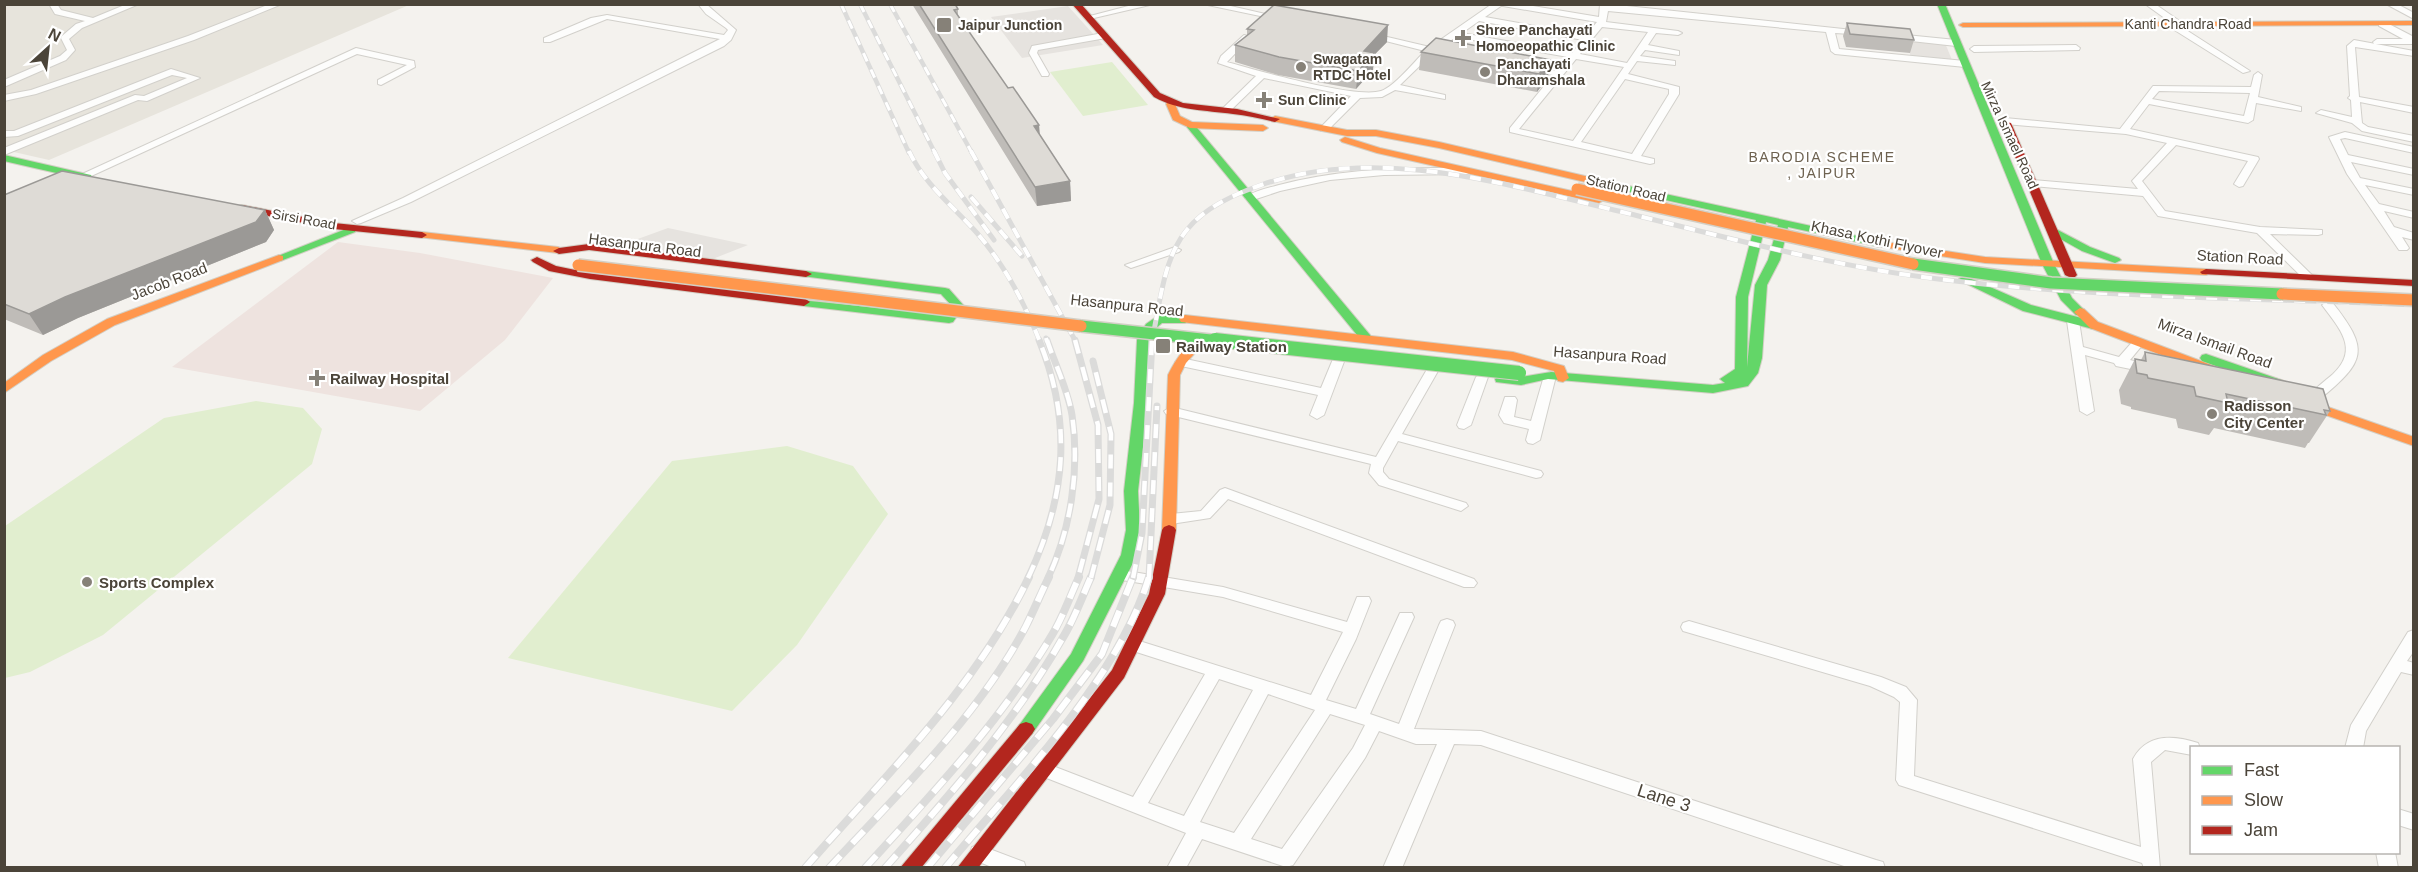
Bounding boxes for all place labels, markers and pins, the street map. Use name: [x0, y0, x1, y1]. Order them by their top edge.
marker: Jaipur Junction: [935, 16, 953, 34]
place label: Jaipur Junction: [958, 17, 1062, 33]
place label: Shree Panchayati Homoeopathic Clinic: [1476, 22, 1615, 54]
marker: Shree Panchayati Homoeopathic Clinic: [1454, 29, 1472, 47]
place label: Swagatam RTDC Hotel: [1313, 51, 1391, 83]
place label: Panchayati Dharamshala: [1497, 56, 1585, 88]
marker: Swagatam RTDC Hotel: [1294, 60, 1308, 74]
marker: Panchayati Dharamshala: [1478, 65, 1492, 79]
marker: Sun Clinic: [1255, 91, 1273, 109]
place label: Sun Clinic: [1278, 92, 1347, 108]
marker: Railway Station: [1154, 337, 1172, 355]
place label: Railway Station: [1176, 338, 1287, 355]
marker: Railway Hospital: [308, 369, 326, 387]
place label: Railway Hospital: [330, 370, 449, 387]
place label: Radisson City Center: [2224, 397, 2304, 431]
marker: Radisson City Center: [2205, 407, 2219, 421]
place label: Sports Complex: [99, 574, 215, 591]
marker: Sports Complex: [80, 575, 94, 589]

